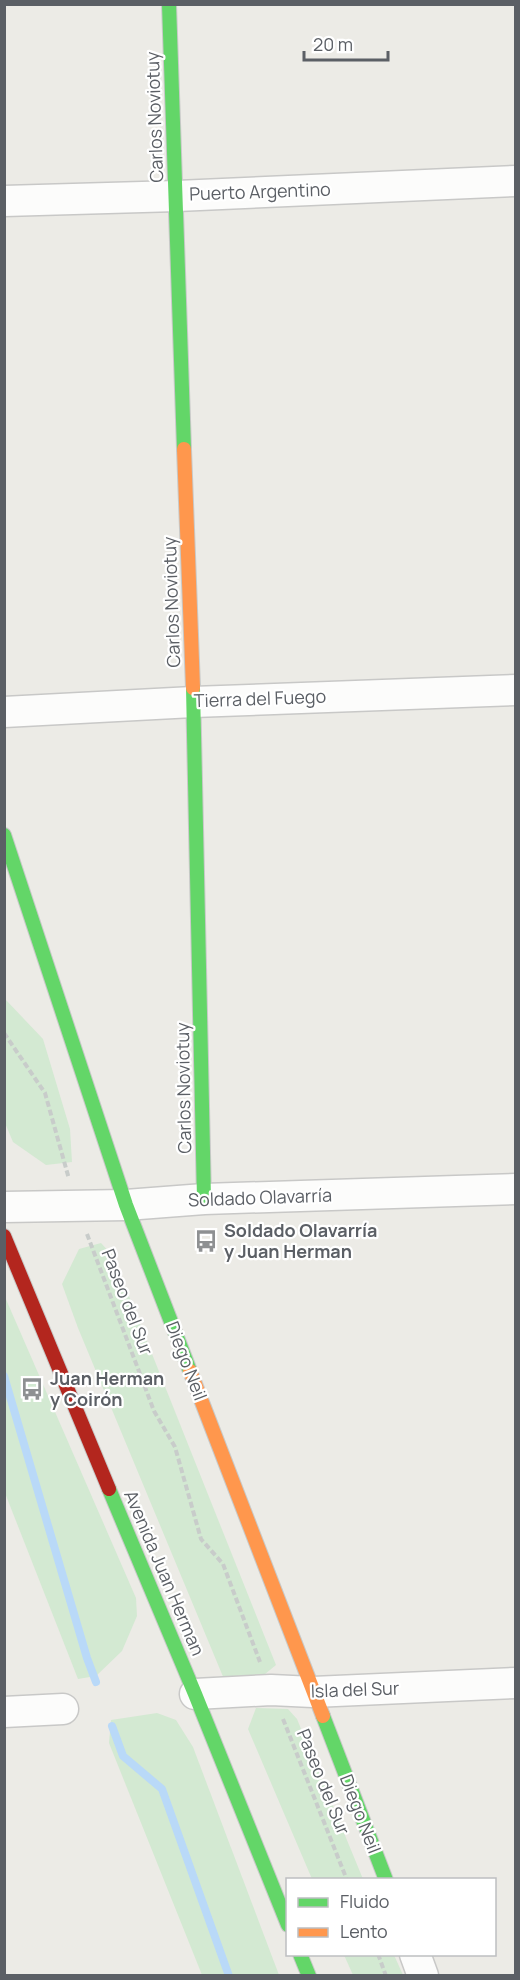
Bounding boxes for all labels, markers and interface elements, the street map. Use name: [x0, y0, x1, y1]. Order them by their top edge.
scale bar: [304, 24, 388, 62]
text: 20 m: [313, 32, 353, 56]
street label: Carlos Noviotuy: [140, 51, 168, 183]
street label: Puerto Argentino: [189, 177, 331, 205]
street label: Carlos Noviotuy: [157, 536, 185, 668]
street label: Tierra del Fuego: [193, 684, 326, 712]
street label: Carlos Noviotuy: [170, 1022, 196, 1154]
street label: Soldado Olavarría: [187, 1182, 332, 1212]
place label: Soldado Olavarría y Juan Herman: [224, 1218, 377, 1263]
bus stop icon: Soldado Olavarría y Juan Herman: [193, 1228, 219, 1254]
street label: Paseo del Sur: [97, 1245, 159, 1359]
street label: Diego Neil: [161, 1318, 213, 1404]
place label: Juan Herman y Coirón: [50, 1366, 164, 1411]
bus stop icon: Juan Herman y Coirón: [19, 1376, 45, 1402]
street label: Avenida Juan Herman: [119, 1486, 211, 1659]
street label: Isla del Sur: [310, 1675, 400, 1703]
street label: Paseo del Sur: [292, 1725, 356, 1838]
street label: Diego Neil: [335, 1771, 387, 1857]
legend: [286, 1878, 496, 1956]
text: Fluido: [340, 1889, 389, 1913]
text: Lento: [340, 1919, 388, 1943]

